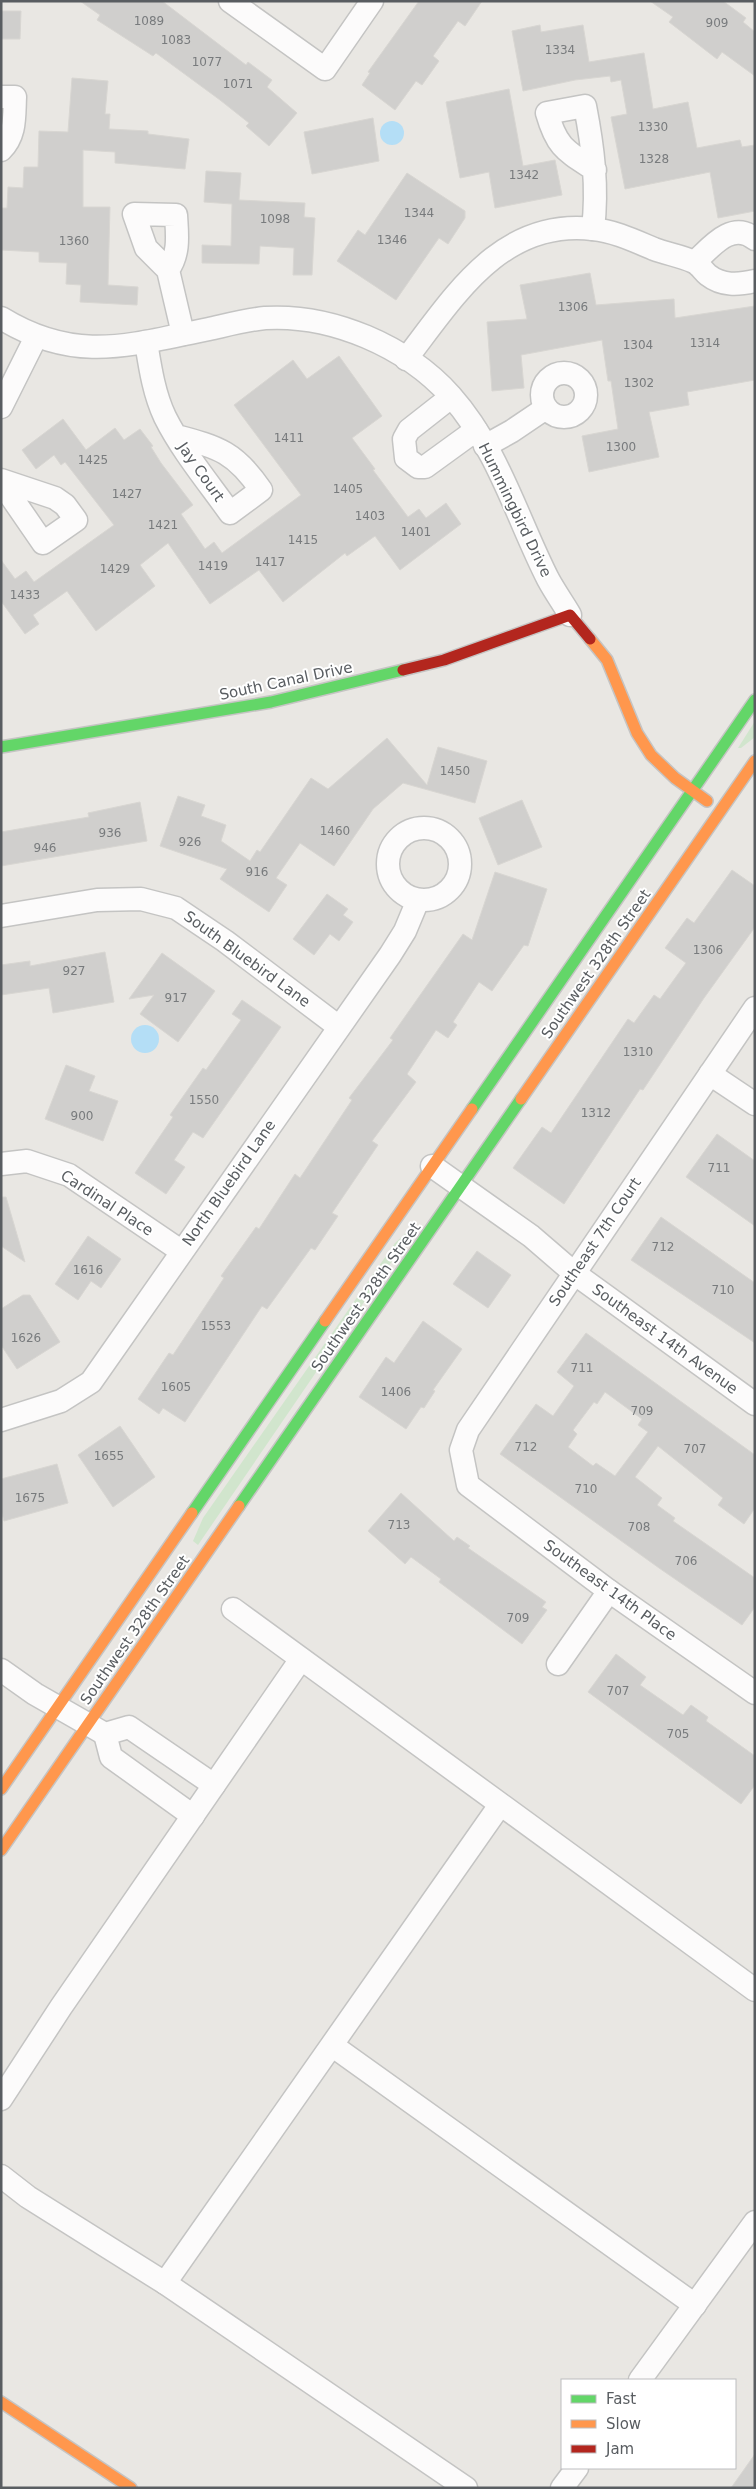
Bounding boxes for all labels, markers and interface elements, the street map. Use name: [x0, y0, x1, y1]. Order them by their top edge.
house number: 1089: [134, 14, 164, 28]
house number: 909: [706, 16, 728, 30]
house number: 1083: [161, 33, 191, 47]
house number: 1334: [545, 43, 575, 57]
house number: 1077: [192, 55, 222, 69]
house number: 1071: [223, 77, 253, 91]
house number: 1330: [638, 120, 668, 134]
house number: 1328: [639, 152, 669, 166]
house number: 1342: [509, 168, 539, 182]
house number: 1344: [404, 206, 434, 220]
house number: 1098: [260, 212, 290, 226]
house number: 1346: [377, 233, 407, 247]
house number: 1360: [59, 234, 89, 248]
house number: 1306: [558, 300, 588, 314]
house number: 1314: [690, 336, 720, 350]
house number: 1304: [623, 338, 653, 352]
house number: 1302: [624, 376, 654, 390]
house number: 1411: [274, 431, 304, 445]
street label: Jay Court: [173, 438, 228, 505]
street label: Hummingbird Drive: [475, 440, 555, 580]
house number: 1300: [606, 440, 636, 454]
house number: 1425: [78, 453, 108, 467]
house number: 1405: [333, 482, 363, 496]
house number: 1427: [112, 487, 142, 501]
house number: 1403: [355, 509, 385, 523]
house number: 1421: [148, 518, 178, 532]
house number: 1401: [401, 525, 431, 539]
house number: 1415: [288, 533, 318, 547]
house number: 1417: [255, 555, 285, 569]
house number: 1419: [198, 559, 228, 573]
house number: 1429: [100, 562, 130, 576]
house number: 1433: [10, 588, 40, 602]
street label: South Canal Drive: [218, 658, 354, 704]
house number: 1450: [440, 764, 470, 778]
house number: 1460: [320, 824, 350, 838]
house number: 936: [99, 826, 121, 840]
house number: 926: [179, 835, 201, 849]
house number: 946: [34, 841, 56, 855]
house number: 916: [246, 865, 268, 879]
street label: Southwest 328th Street: [538, 886, 654, 1042]
street label: South Bluebird Lane: [180, 907, 314, 1011]
house number: 1306: [693, 943, 723, 957]
house number: 927: [63, 964, 85, 978]
house number: 917: [165, 991, 187, 1005]
house number: 1310: [623, 1045, 653, 1059]
house number: 1550: [189, 1093, 219, 1107]
house number: 1312: [581, 1106, 611, 1120]
house number: 900: [71, 1109, 93, 1123]
street label: North Bluebird Lane: [179, 1116, 279, 1250]
house number: 711: [708, 1161, 730, 1175]
street label: Cardinal Place: [57, 1166, 157, 1240]
street label: Southeast 7th Court: [545, 1174, 645, 1310]
street label: Southwest 328th Street: [308, 1219, 424, 1375]
house number: 712: [652, 1240, 674, 1254]
house number: 1616: [73, 1263, 103, 1277]
street label: Southeast 14th Avenue: [589, 1280, 741, 1398]
house number: 710: [712, 1283, 734, 1297]
house number: 1553: [201, 1319, 231, 1333]
house number: 1626: [11, 1331, 41, 1345]
house number: 711: [571, 1361, 593, 1375]
house number: 1605: [161, 1380, 191, 1394]
house number: 1406: [381, 1385, 411, 1399]
house number: 709: [631, 1404, 653, 1418]
house number: 712: [515, 1440, 537, 1454]
house number: 707: [684, 1442, 706, 1456]
house number: 1655: [94, 1449, 124, 1463]
house number: 710: [575, 1482, 597, 1496]
house number: 1675: [15, 1491, 45, 1505]
house number: 713: [388, 1518, 410, 1532]
house number: 708: [628, 1520, 650, 1534]
street label: Southeast 14th Place: [540, 1536, 680, 1644]
street label: Southwest 328th Street: [77, 1552, 193, 1708]
house number: 706: [675, 1554, 697, 1568]
house number: 709: [507, 1611, 529, 1625]
house number: 707: [607, 1684, 629, 1698]
house number: 705: [667, 1727, 689, 1741]
legend: [561, 2379, 736, 2469]
text: Fast: [606, 2390, 636, 2408]
text: Slow: [606, 2415, 641, 2433]
text: Jam: [605, 2440, 634, 2458]

